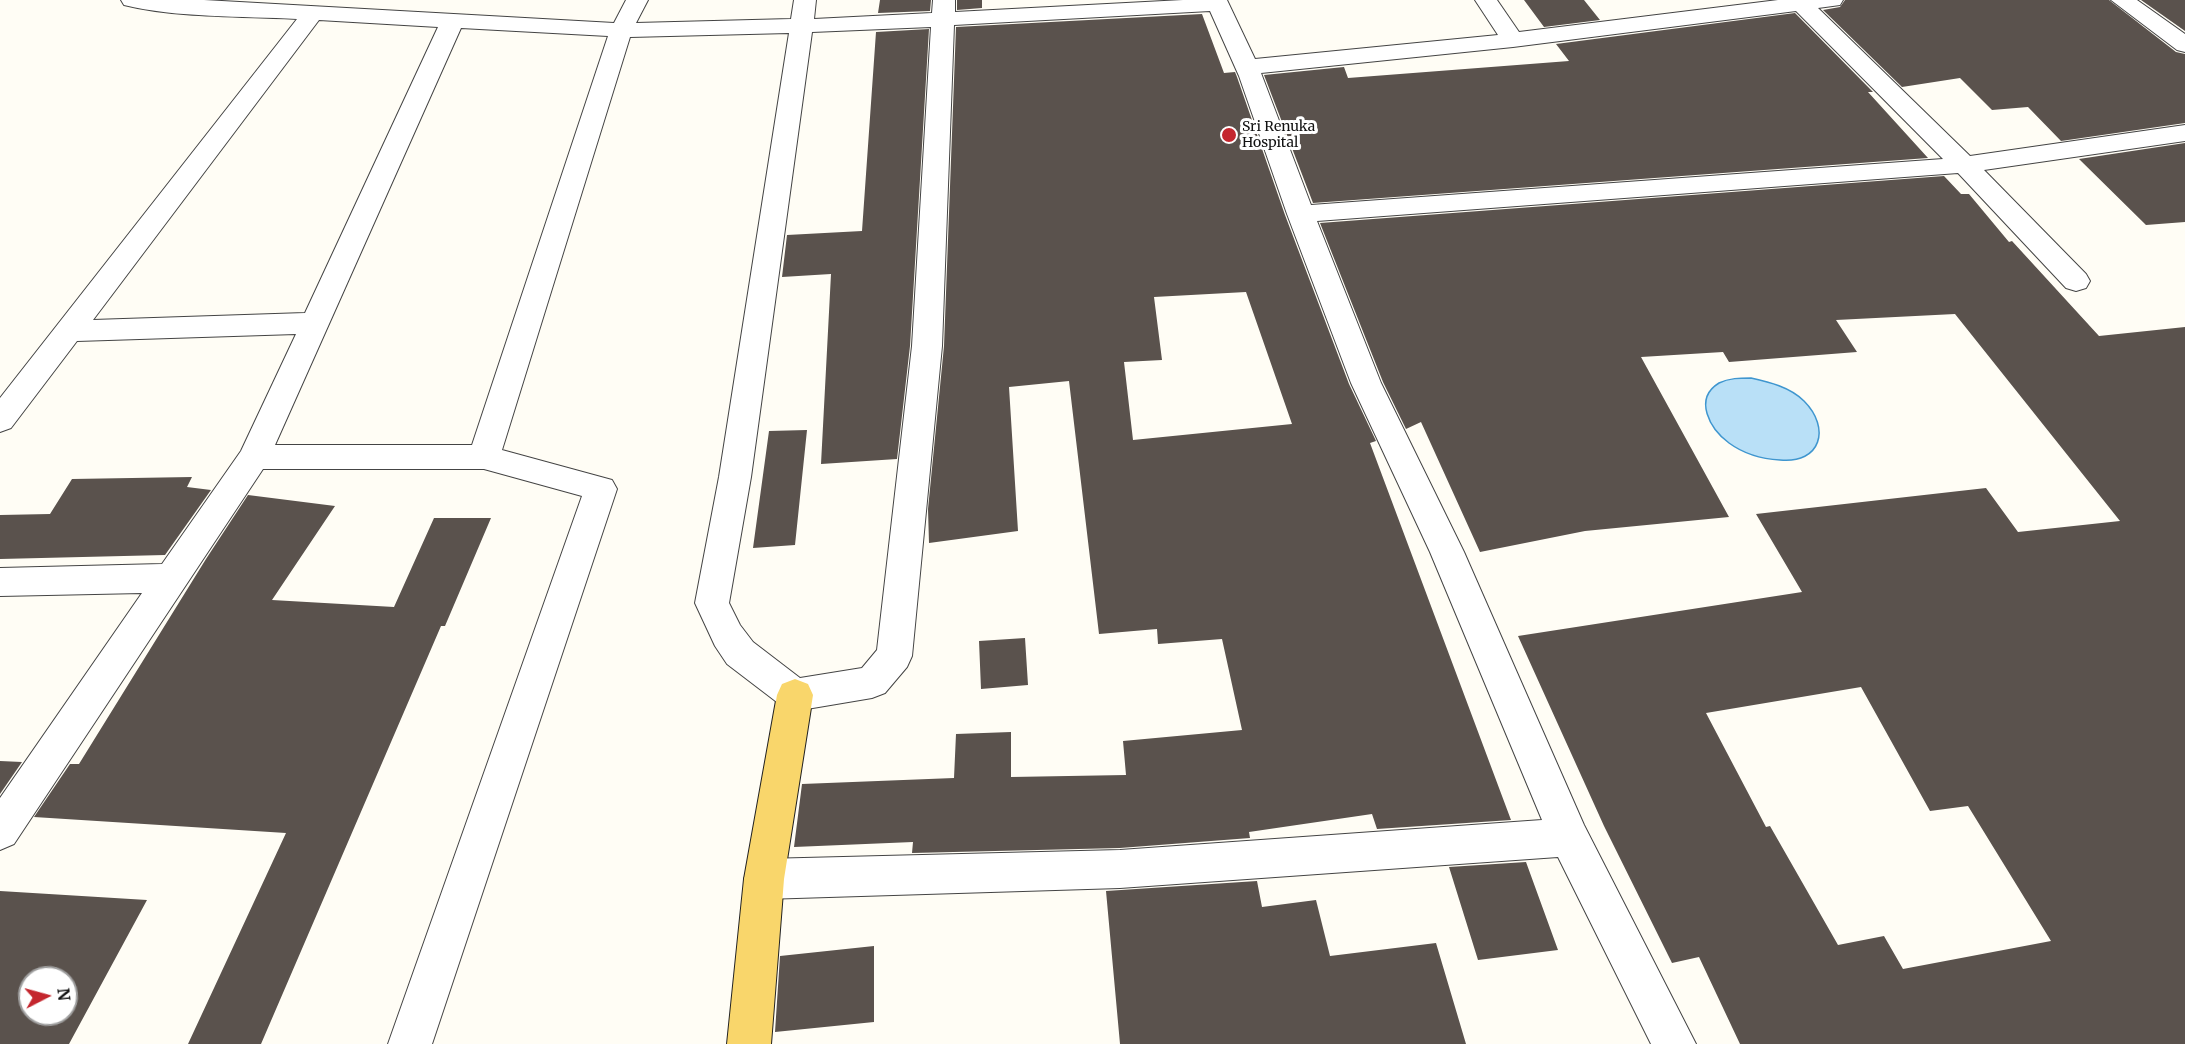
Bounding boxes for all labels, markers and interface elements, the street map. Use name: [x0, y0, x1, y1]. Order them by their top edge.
place label: Sri Renuka Hospital: [1242, 119, 1315, 152]
marker: Sri Renuka Hospital: [1220, 126, 1238, 144]
north arrow: [18, 966, 78, 1026]
text: N: [53, 987, 75, 1002]

